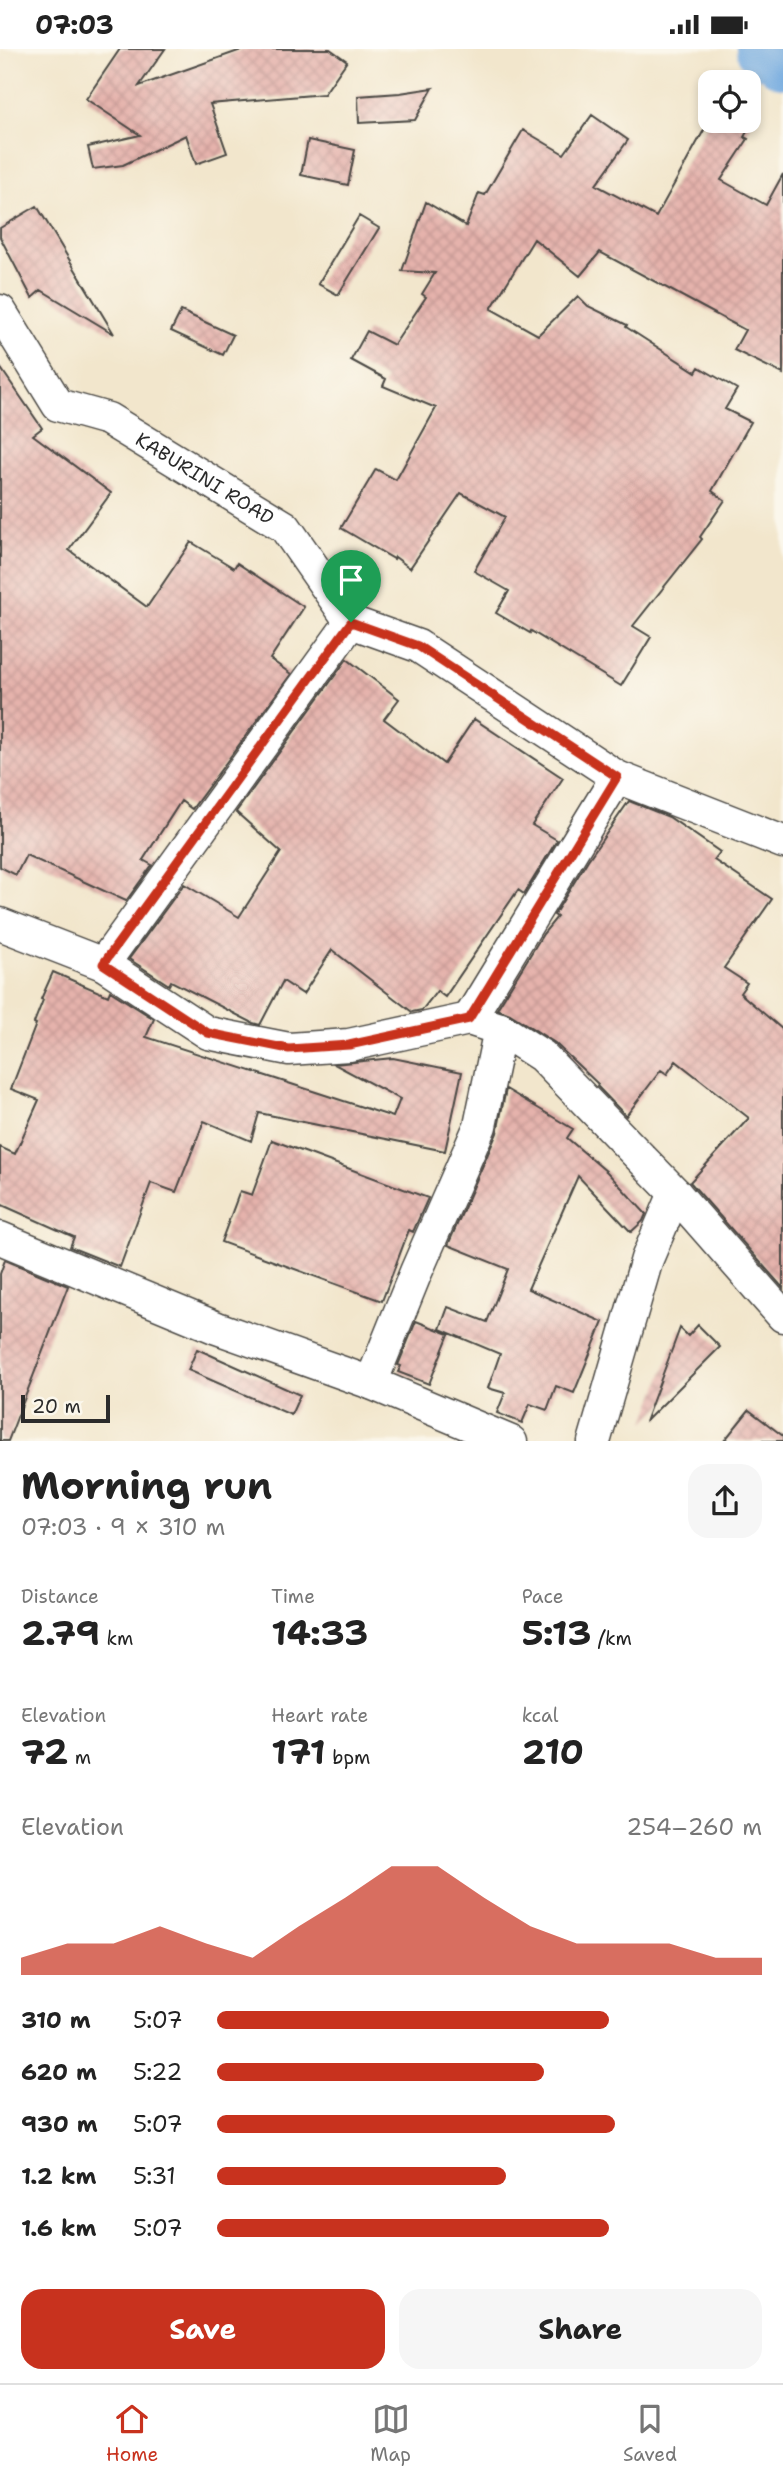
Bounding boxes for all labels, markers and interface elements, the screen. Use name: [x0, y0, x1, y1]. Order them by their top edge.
text: 07:03: [35, 7, 114, 42]
map controls: [698, 70, 761, 133]
button: locate: [698, 70, 761, 133]
street label: KABURINI ROAD: [131, 427, 279, 530]
pin: [321, 550, 381, 622]
icon: arrive: [332, 561, 370, 599]
scale bar: [21, 1393, 110, 1424]
text: 20 m: [32, 1394, 81, 1419]
text: Morning run: [21, 1460, 272, 1511]
button: share: [688, 1464, 762, 1538]
text: 07:03 · 9 × 310 m: [21, 1512, 225, 1542]
text: Distance: [21, 1584, 99, 1609]
text: Time: [271, 1584, 315, 1609]
text: Pace: [522, 1584, 563, 1609]
text: 2.79: [21, 1609, 100, 1656]
text: 14:33: [271, 1609, 368, 1656]
text: 5:13: [522, 1609, 591, 1656]
text: km: [100, 1626, 133, 1651]
text: /km: [591, 1626, 632, 1651]
text: Elevation: [21, 1703, 106, 1728]
text: Heart rate: [271, 1703, 368, 1728]
text: kcal: [522, 1703, 559, 1728]
text: 72: [21, 1728, 68, 1775]
text: 171: [271, 1728, 326, 1775]
text: 210: [522, 1728, 584, 1775]
text: m: [68, 1745, 91, 1770]
text: bpm: [326, 1745, 371, 1770]
text: Elevation: [21, 1812, 124, 1842]
text: 254–260 m: [626, 1812, 762, 1842]
text: 310 m: [21, 2005, 91, 2035]
text: 5:07: [133, 2005, 183, 2035]
text: 620 m: [21, 2057, 97, 2087]
text: 5:22: [133, 2057, 182, 2087]
text: 930 m: [21, 2109, 98, 2139]
text: 5:07: [133, 2109, 183, 2139]
text: 1.2 km: [21, 2161, 97, 2191]
text: 5:31: [133, 2161, 176, 2191]
text: 1.6 km: [21, 2213, 96, 2243]
text: 5:07: [133, 2213, 183, 2243]
button: Save: [21, 2289, 385, 2369]
button: Share: [399, 2289, 762, 2369]
tab: Home: [106, 2400, 158, 2467]
tab: Map: [370, 2400, 411, 2467]
tab: Saved: [623, 2400, 677, 2467]

